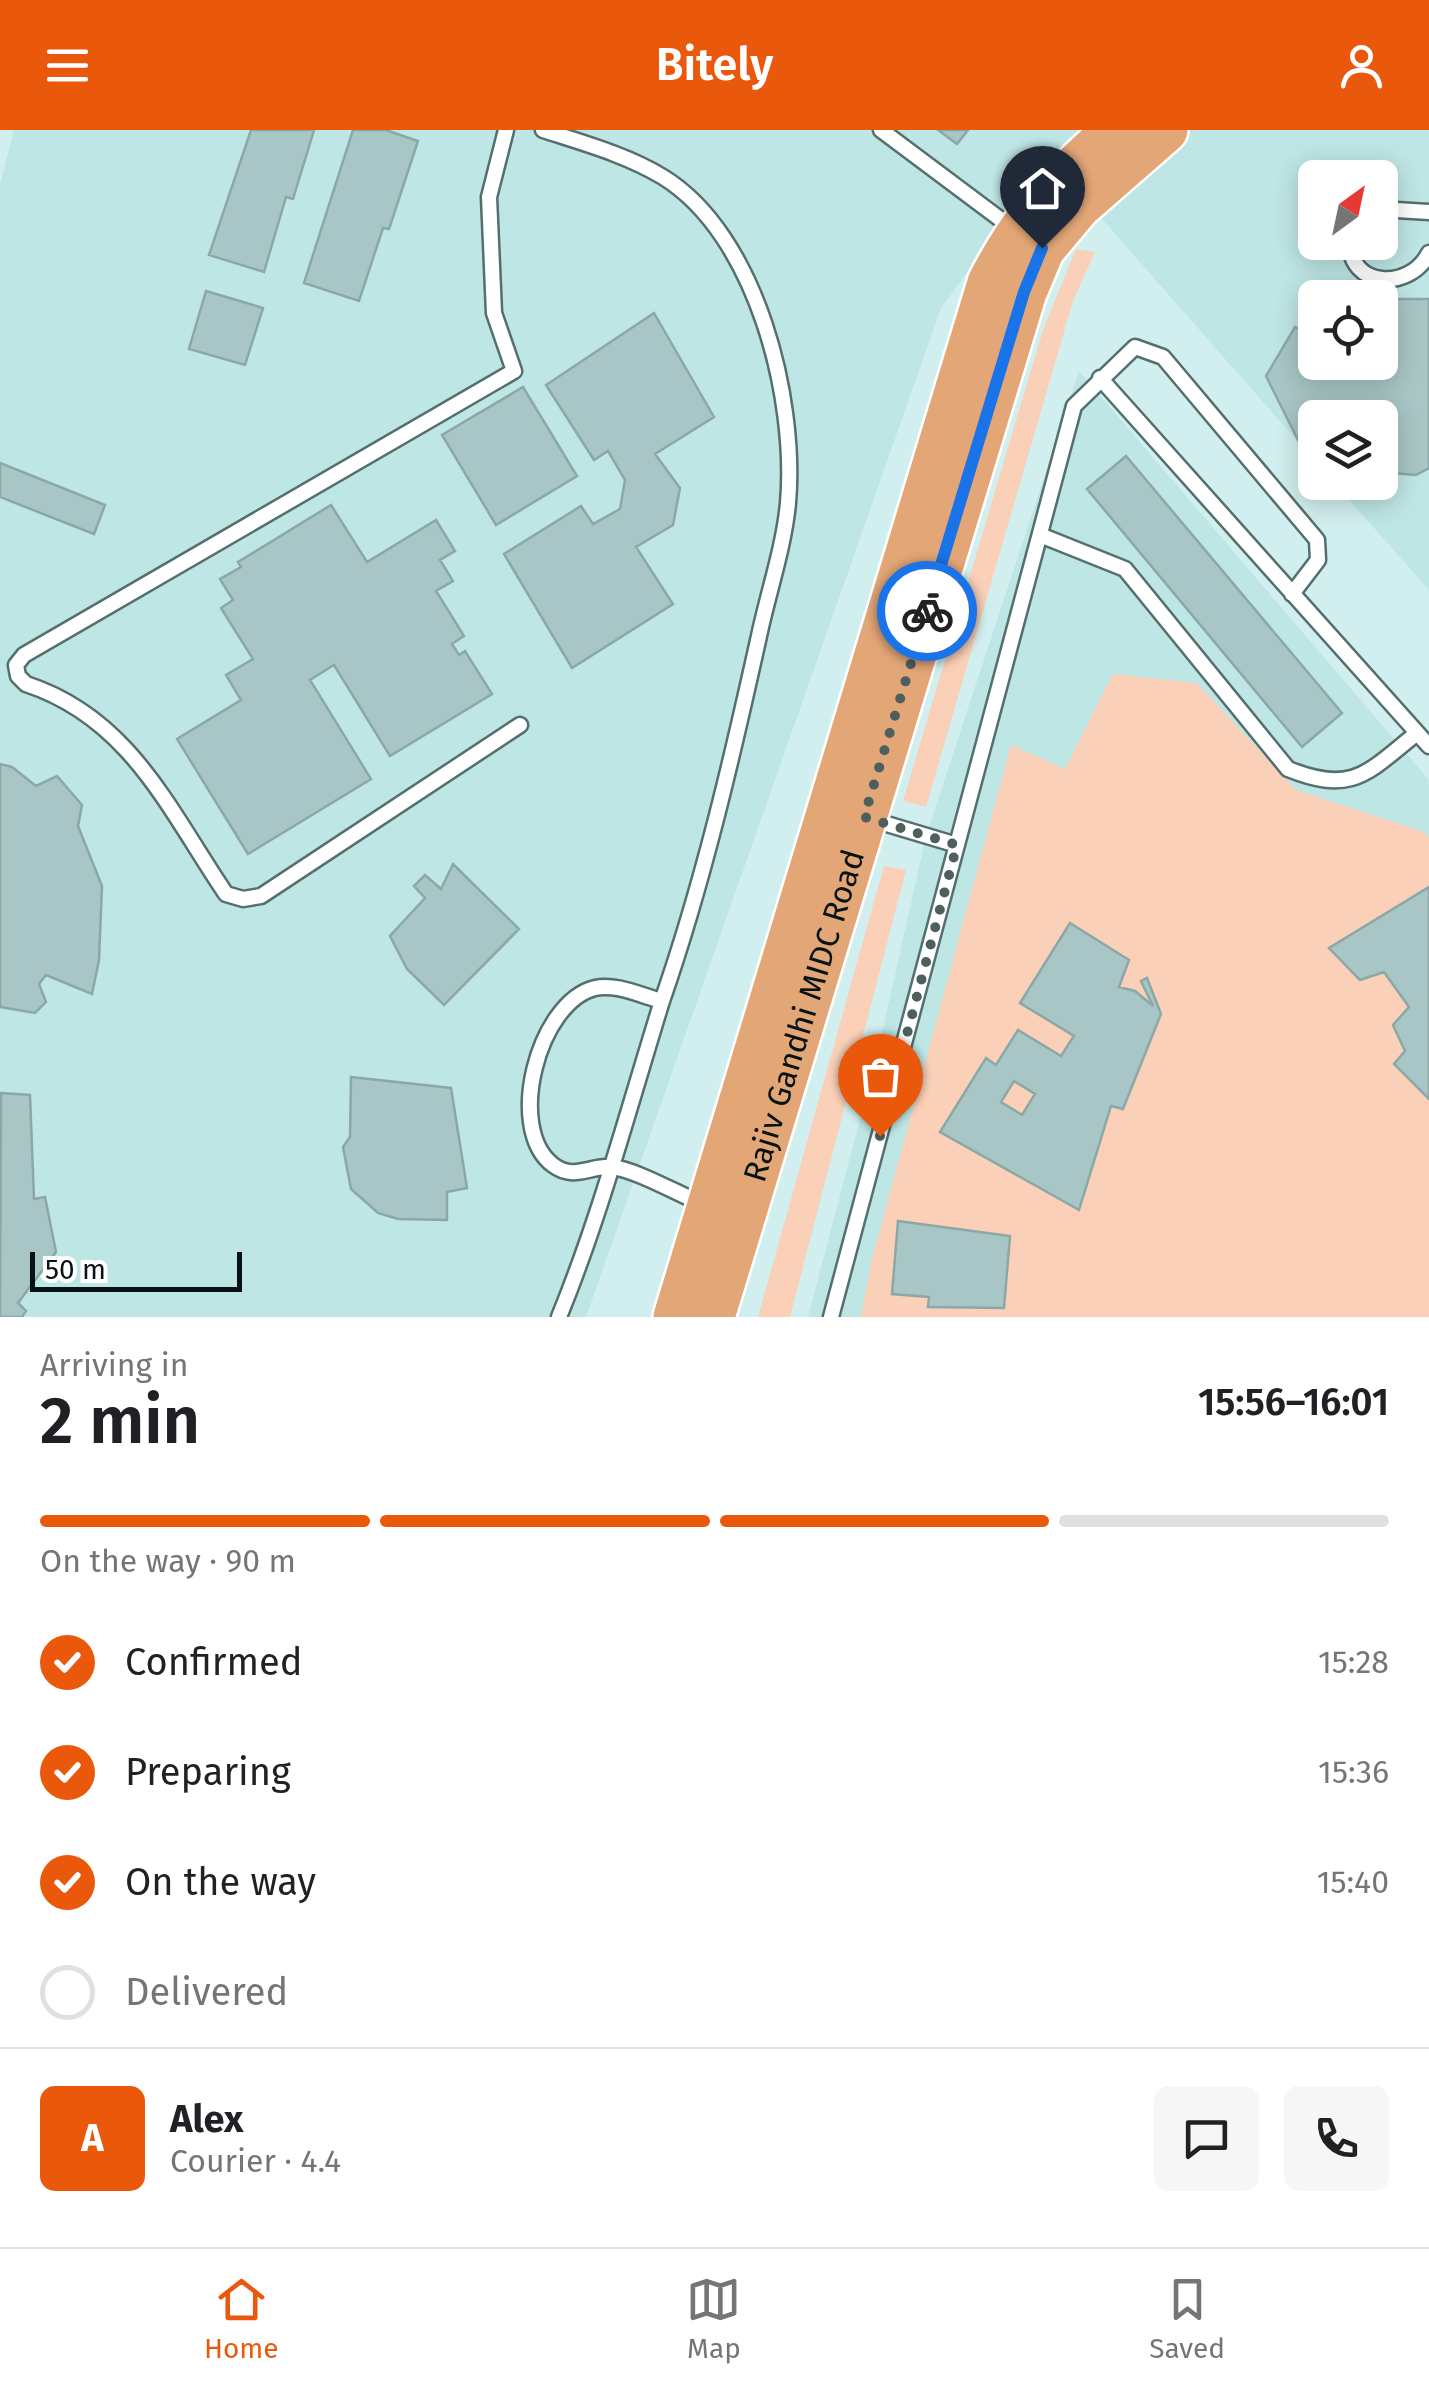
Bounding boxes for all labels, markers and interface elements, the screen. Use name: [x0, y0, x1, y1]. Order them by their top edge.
icon: menu: [40, 38, 95, 93]
text: Bitely: [656, 38, 773, 92]
icon: person: [1334, 38, 1389, 93]
pin: [1000, 146, 1085, 249]
north arrow: [1298, 160, 1398, 260]
map controls: [1298, 160, 1398, 500]
icon: home: [1015, 161, 1070, 216]
button: locate: [1298, 280, 1398, 380]
button: layers: [1298, 400, 1398, 500]
courier: [877, 561, 977, 661]
icon: bike: [900, 584, 955, 639]
street label: Rajiv Gandhi MIDC Road: [735, 845, 872, 1186]
pin: [838, 1034, 923, 1137]
icon: bag: [853, 1049, 908, 1104]
scale bar: [30, 1247, 242, 1292]
text: 50 m: [45, 1253, 106, 1286]
text: Arriving in: [40, 1346, 188, 1384]
text: 15:56–16:01: [1198, 1379, 1389, 1425]
text: 2 min: [40, 1382, 200, 1460]
text: On the way · 90 m: [40, 1542, 296, 1580]
icon: check: [40, 1635, 95, 1690]
text: Confirmed: [125, 1639, 303, 1685]
text: 15:28: [1318, 1643, 1389, 1681]
icon: check: [40, 1745, 95, 1800]
text: Preparing: [125, 1749, 291, 1795]
text: 15:36: [1318, 1753, 1389, 1791]
icon: check: [40, 1855, 95, 1910]
text: On the way: [125, 1859, 316, 1905]
text: 15:40: [1317, 1863, 1389, 1901]
text: Delivered: [125, 1969, 288, 2015]
button: chat: [1154, 2086, 1259, 2191]
button: phone: [1284, 2086, 1389, 2191]
text: Alex: [170, 2096, 243, 2142]
text: A: [81, 2115, 104, 2161]
text: Courier · 4.4: [170, 2142, 341, 2180]
tab: Home: [204, 2272, 279, 2365]
tab: Map: [686, 2272, 741, 2365]
tab: Saved: [1149, 2272, 1225, 2365]

